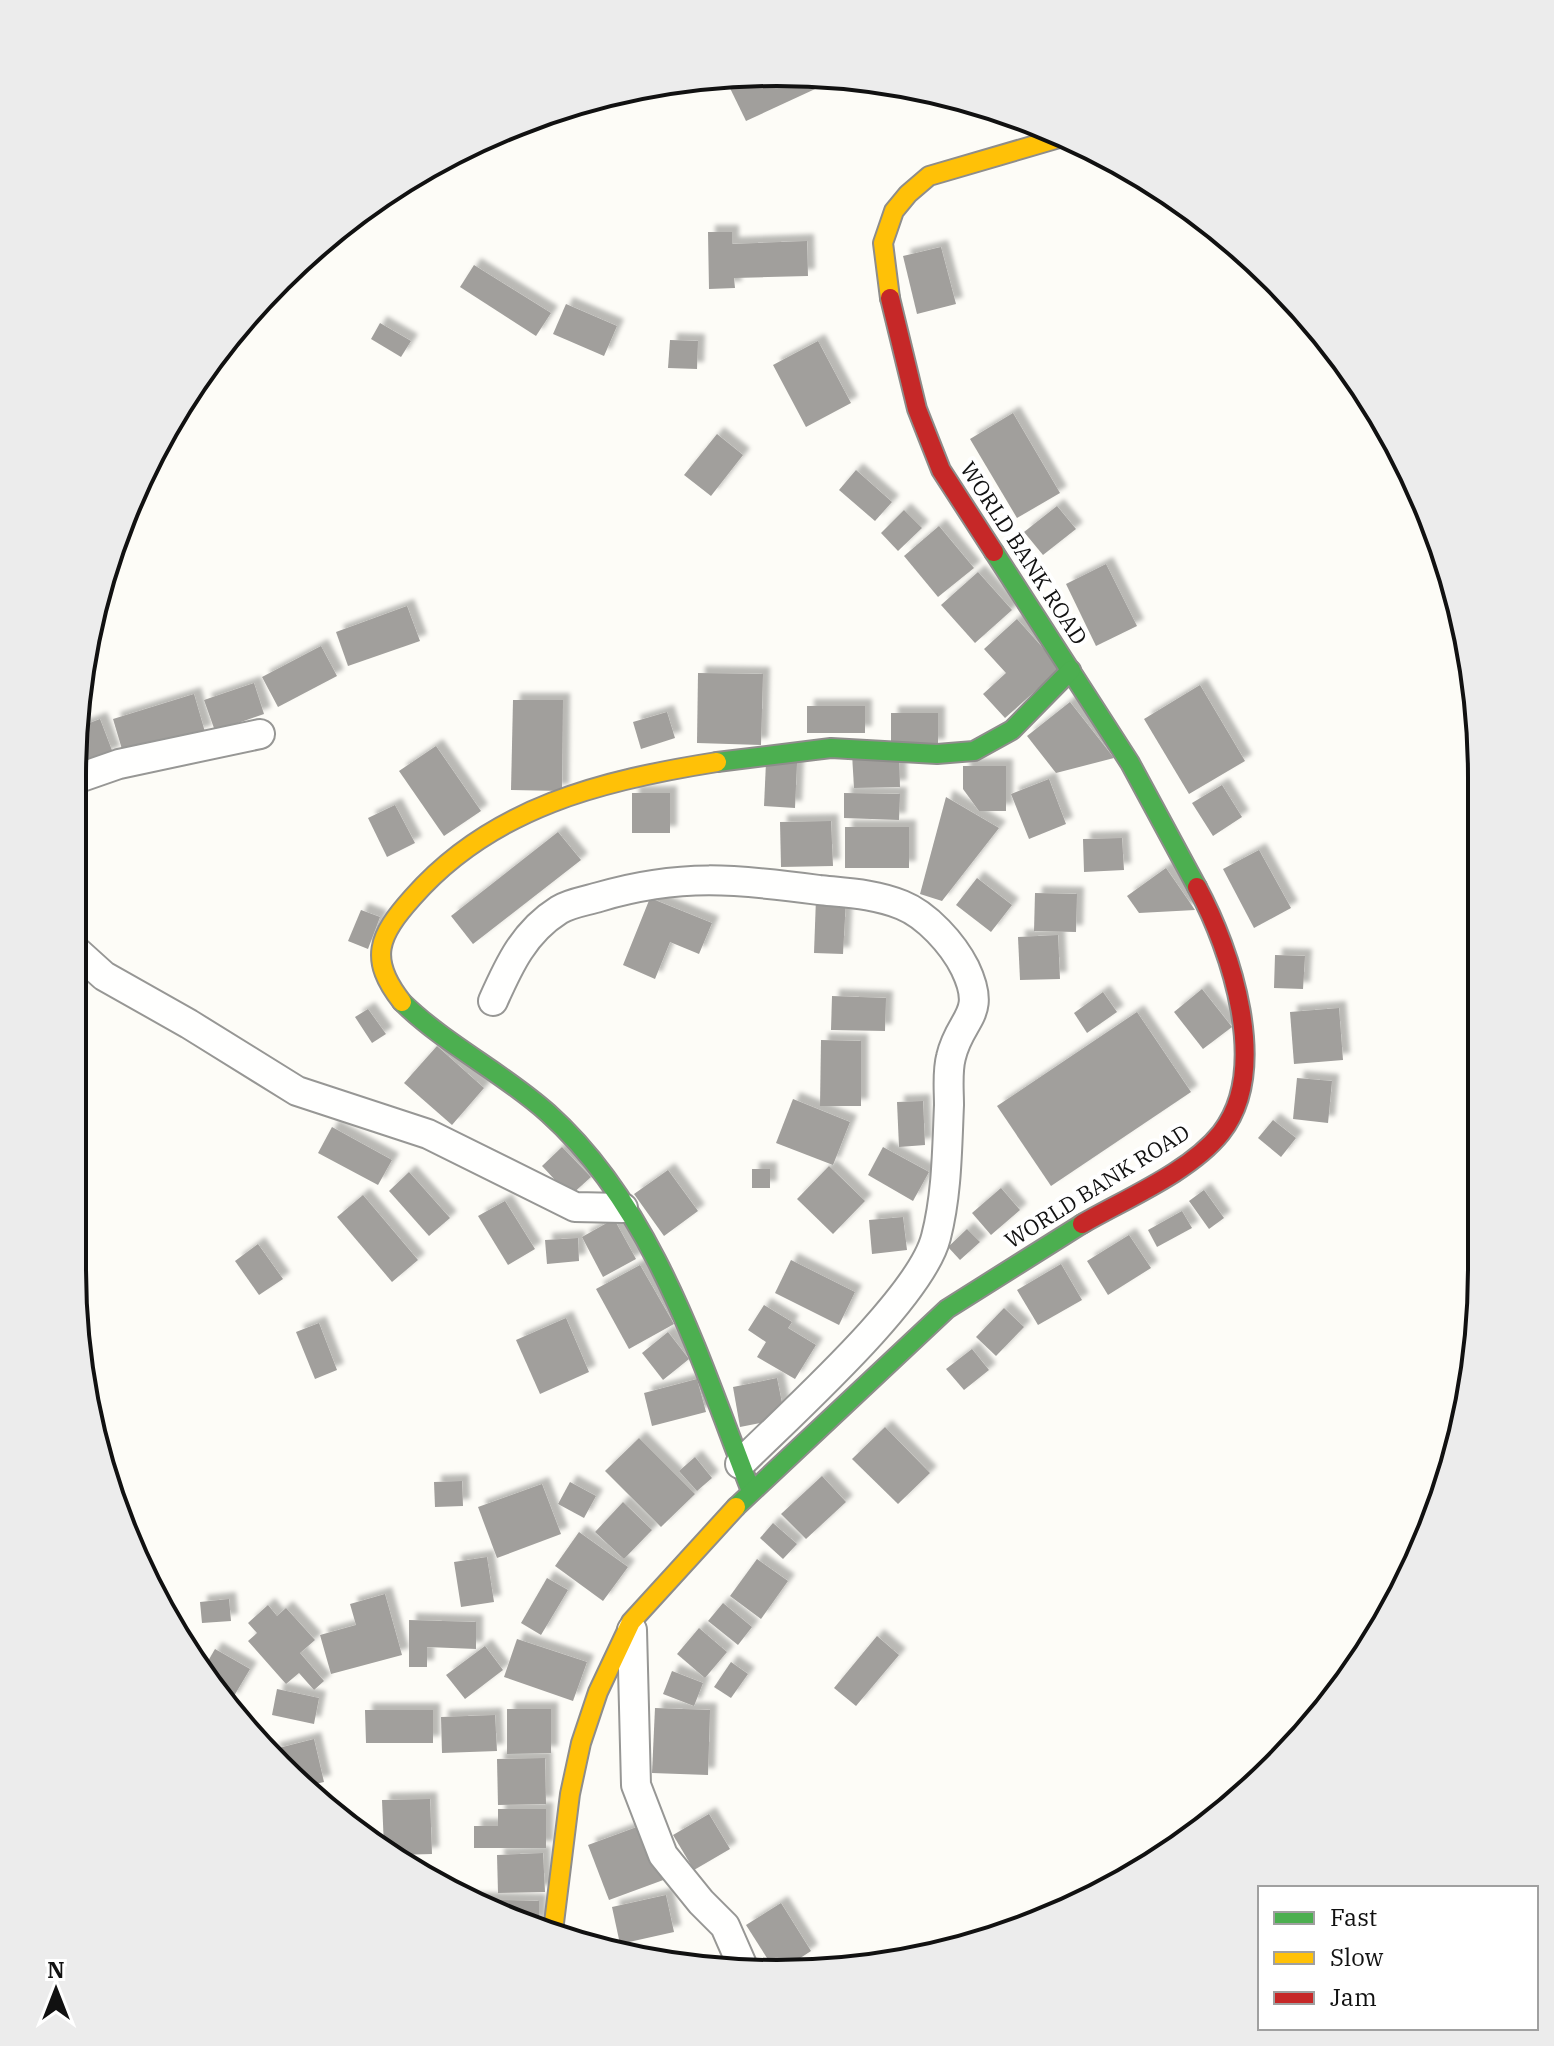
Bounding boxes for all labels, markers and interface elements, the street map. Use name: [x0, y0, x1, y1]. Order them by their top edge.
street label: WORLD BANK ROAD: [954, 456, 1095, 650]
street label: WORLD BANK ROAD: [999, 1117, 1195, 1254]
legend: [1258, 1886, 1538, 2030]
text: Fast: [1330, 1901, 1377, 1933]
text: Slow: [1330, 1941, 1384, 1973]
north arrow: [16, 1950, 96, 2030]
text: N: [47, 1955, 65, 1984]
text: Jam: [1330, 1981, 1377, 2013]

